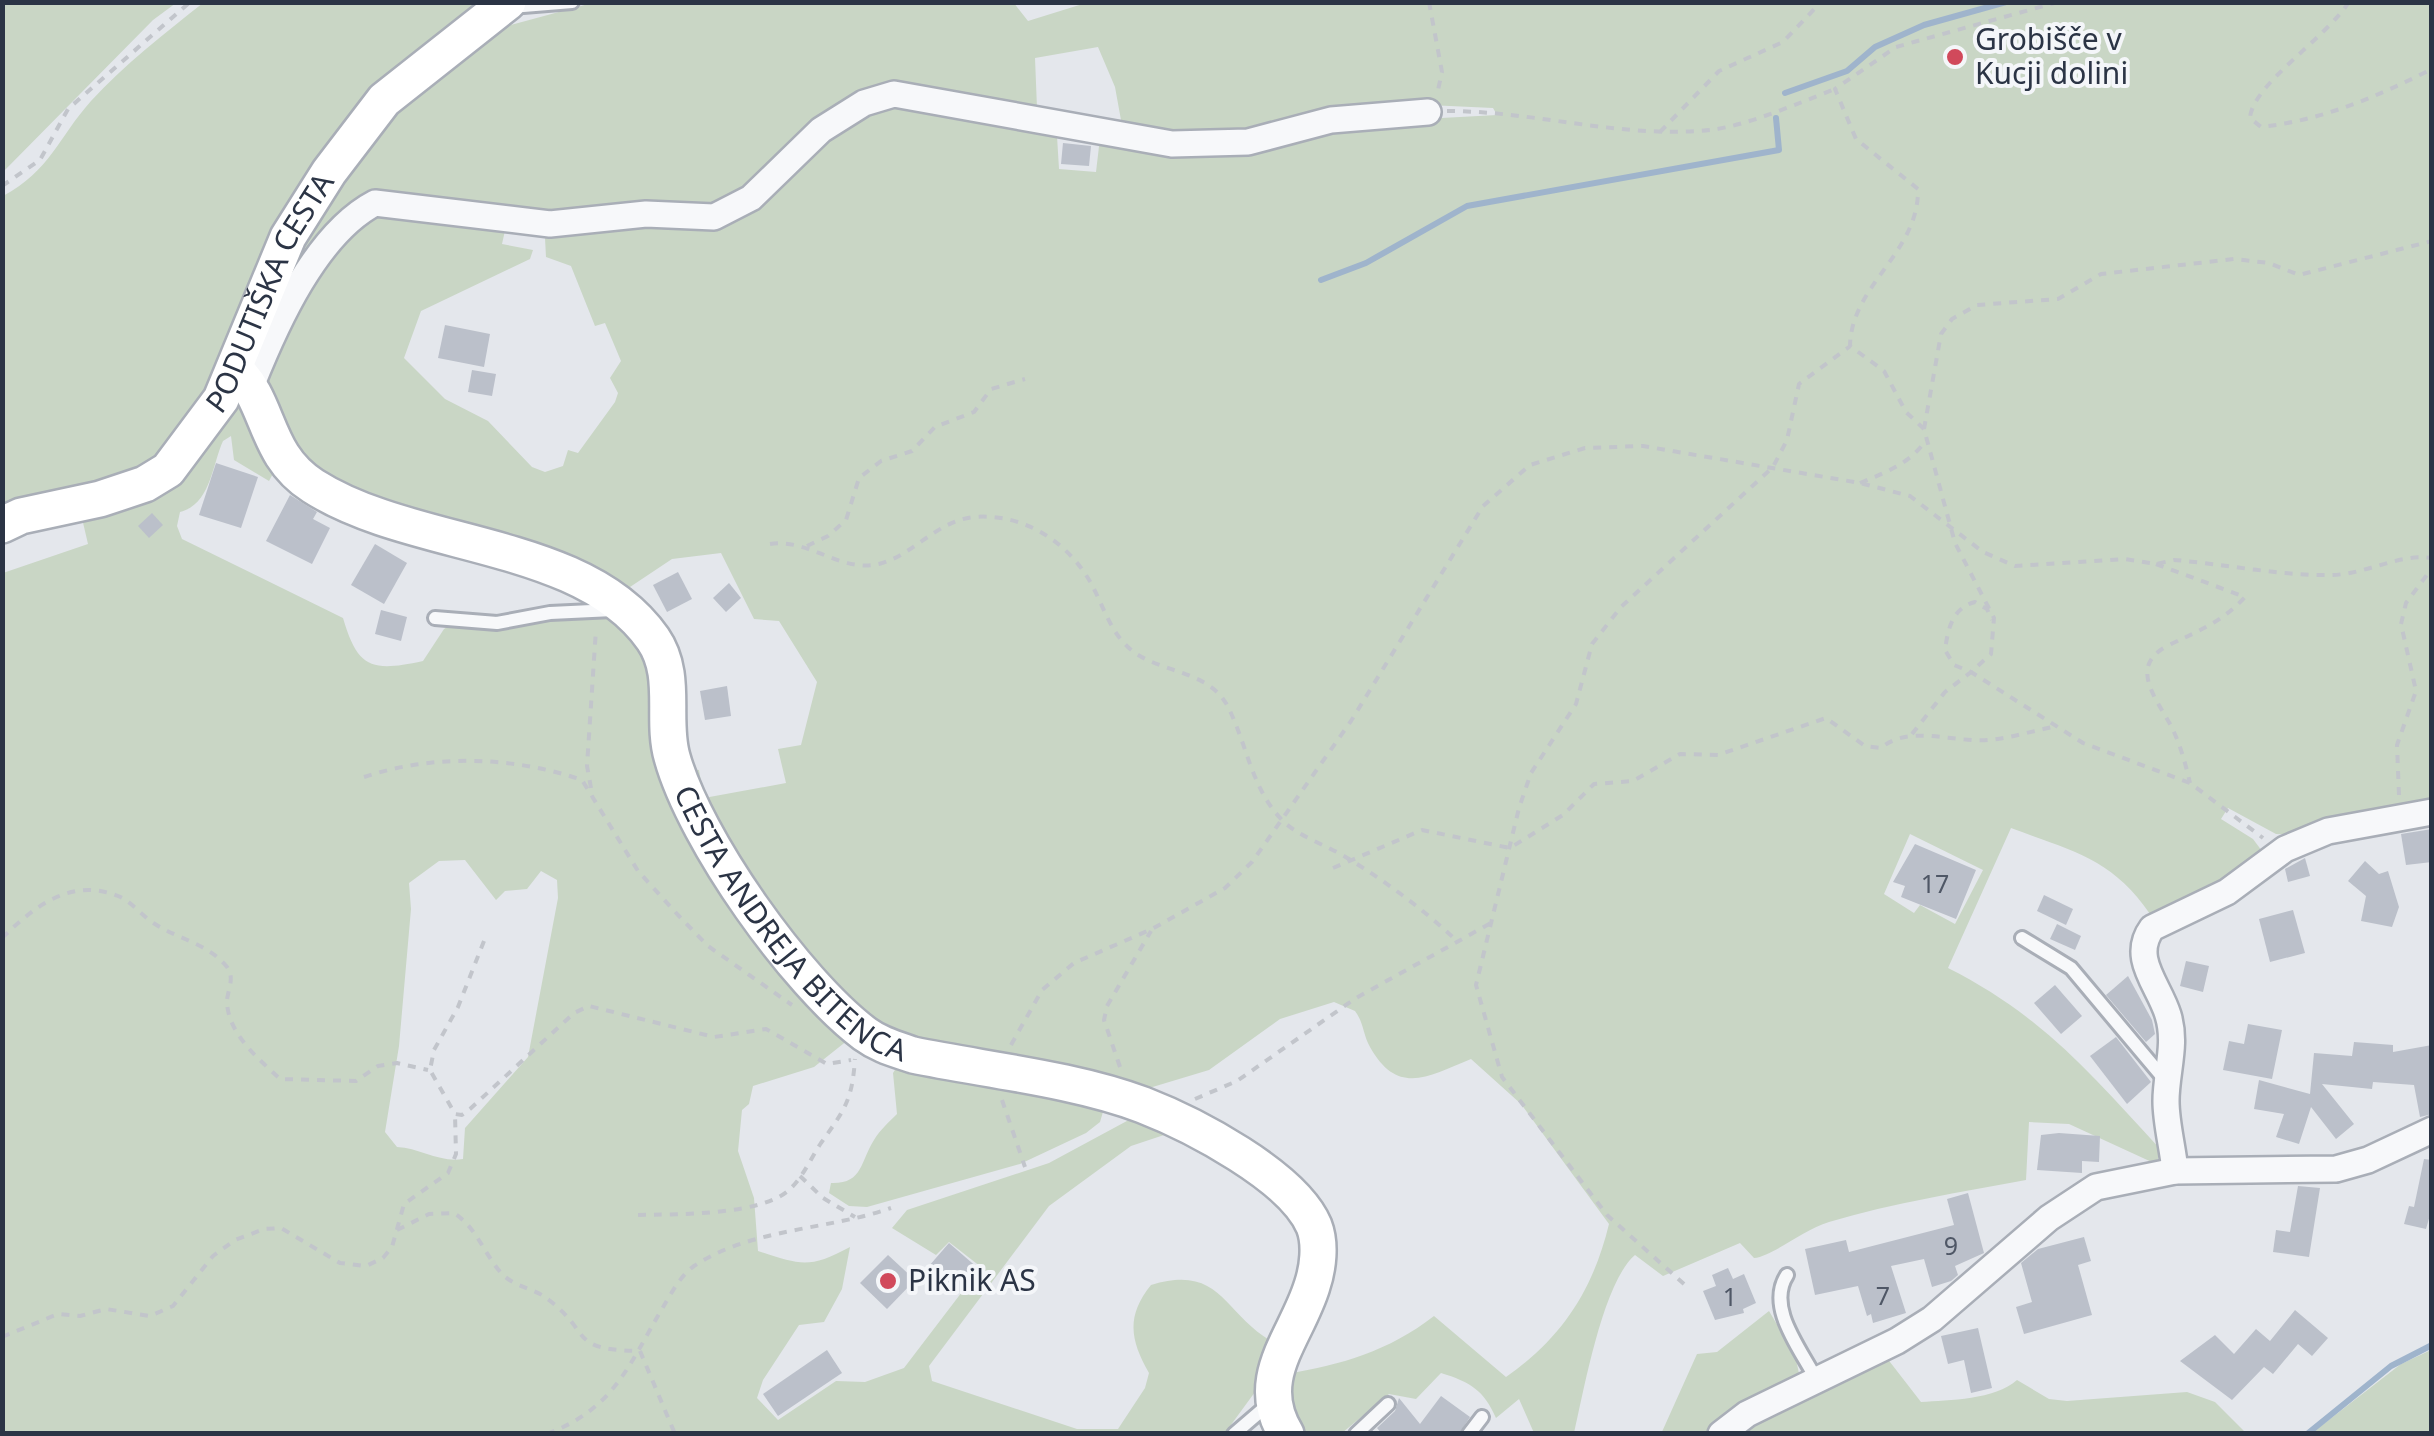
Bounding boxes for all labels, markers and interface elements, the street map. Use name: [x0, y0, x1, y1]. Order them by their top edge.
place label: Grobišče v Kucji dolini: [1975, 18, 2128, 93]
marker: Grobišče v Kucji dolini: [1944, 46, 1966, 68]
street label: PODUTIŠKA CESTA: [196, 164, 343, 421]
street label: CESTA ANDREJA BITENCA: [665, 778, 913, 1071]
house number: 17: [1921, 866, 1949, 900]
house number: 9: [1944, 1228, 1958, 1262]
place label: Piknik AS: [908, 1259, 1036, 1300]
marker: Piknik AS: [877, 1270, 899, 1292]
house number: 7: [1876, 1278, 1890, 1312]
house number: 1: [1723, 1279, 1737, 1313]

